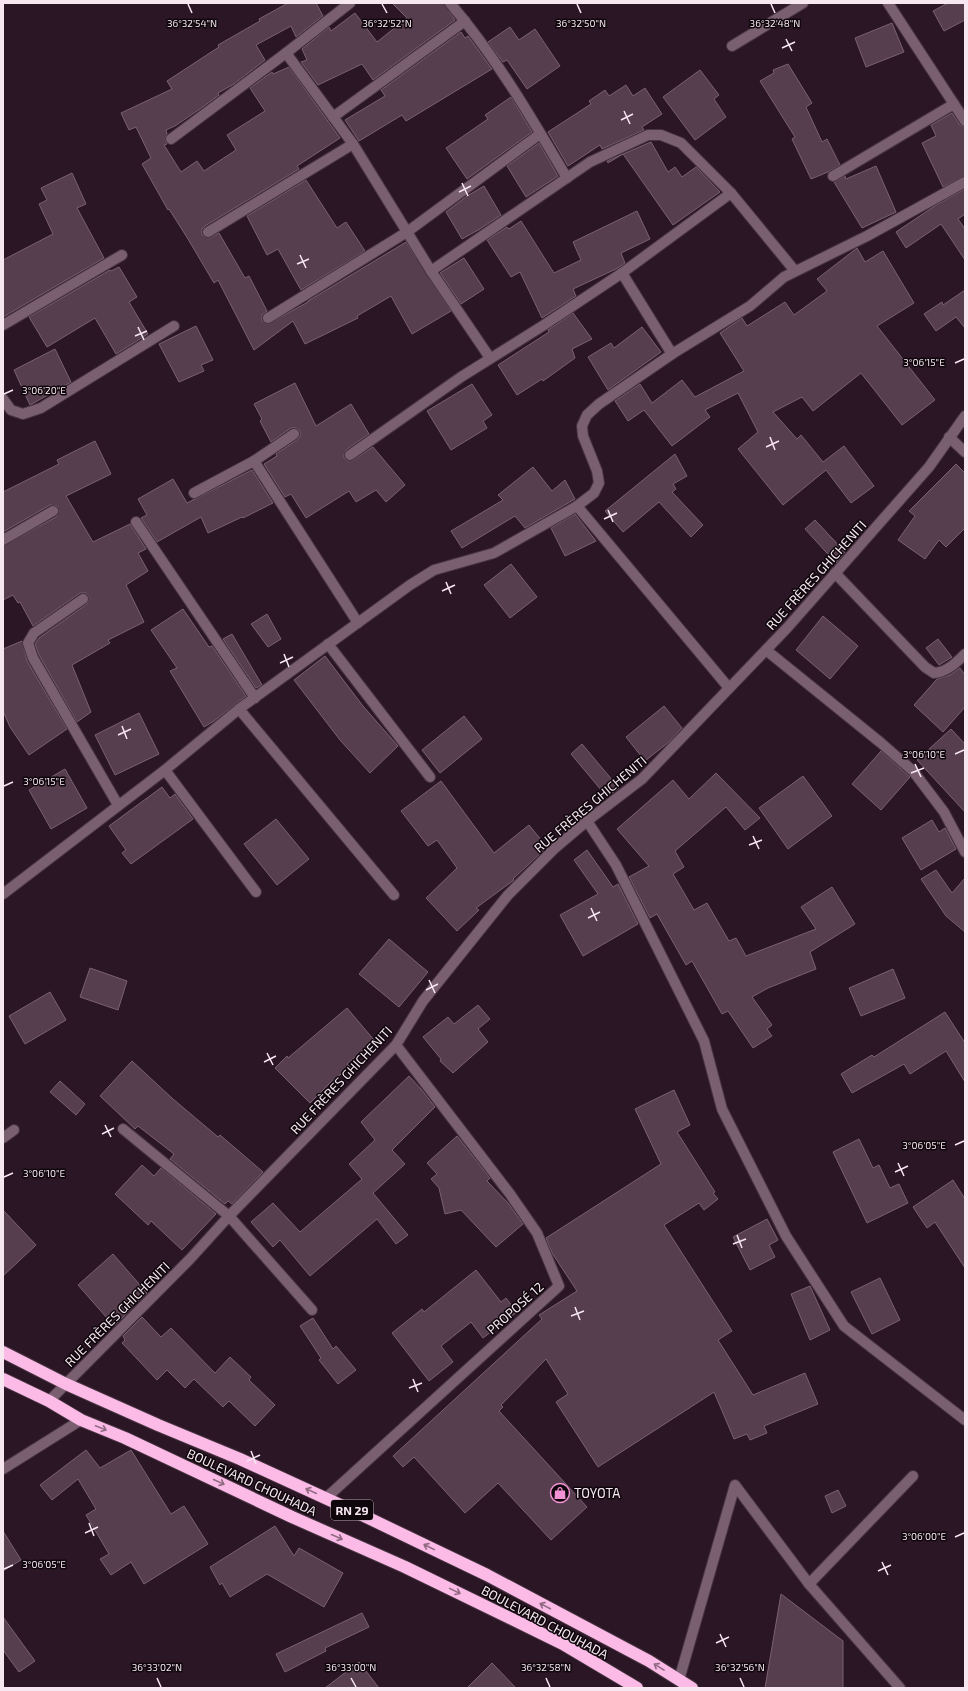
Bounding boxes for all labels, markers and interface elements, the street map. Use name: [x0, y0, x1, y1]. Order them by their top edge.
text: 36°32'54"N: [167, 17, 217, 29]
text: 36°32'52"N: [362, 17, 412, 29]
text: 36°32'50"N: [556, 17, 606, 29]
text: 36°32'48"N: [750, 17, 800, 29]
text: 3°06'15"E: [903, 356, 945, 368]
text: 3°06'20"E: [22, 384, 66, 396]
street label: RUE FRÈRES GHICHENITI: [762, 516, 869, 633]
text: 3°06'10"E: [903, 748, 945, 760]
street label: RUE FRÈRES GHICHENITI: [530, 752, 649, 856]
text: 3°06'15"E: [23, 775, 65, 787]
street label: RUE FRÈRES GHICHENITI: [286, 1022, 395, 1137]
text: 3°06'05"E: [902, 1139, 946, 1151]
text: 3°06'10"E: [23, 1167, 65, 1179]
street label: RUE FRÈRES GHICHENITI: [60, 1257, 173, 1370]
street label: PROPOSÉ 12: [483, 1278, 547, 1338]
one-way arrow: [94, 1424, 106, 1432]
street label: BOULEVARD CHOUHADA: [185, 1445, 319, 1519]
one-way arrow: [212, 1479, 224, 1486]
shop icon: TOYOTA: [549, 1482, 571, 1504]
place label: TOYOTA: [574, 1485, 620, 1501]
one-way arrow: [306, 1487, 318, 1495]
road number: RN 29: [331, 1500, 373, 1520]
text: 3°06'00"E: [902, 1530, 947, 1542]
one-way arrow: [330, 1533, 342, 1541]
one-way arrow: [423, 1543, 435, 1550]
text: 3°06'05"E: [22, 1558, 66, 1570]
street label: BOULEVARD CHOUHADA: [479, 1582, 611, 1662]
one-way arrow: [448, 1588, 460, 1595]
one-way arrow: [539, 1601, 551, 1609]
text: 36°33'02"N: [132, 1661, 182, 1673]
text: 36°33'00"N: [326, 1661, 376, 1673]
text: 36°32'58"N: [521, 1661, 571, 1673]
text: 36°32'56"N: [715, 1661, 765, 1673]
one-way arrow: [653, 1663, 665, 1671]

